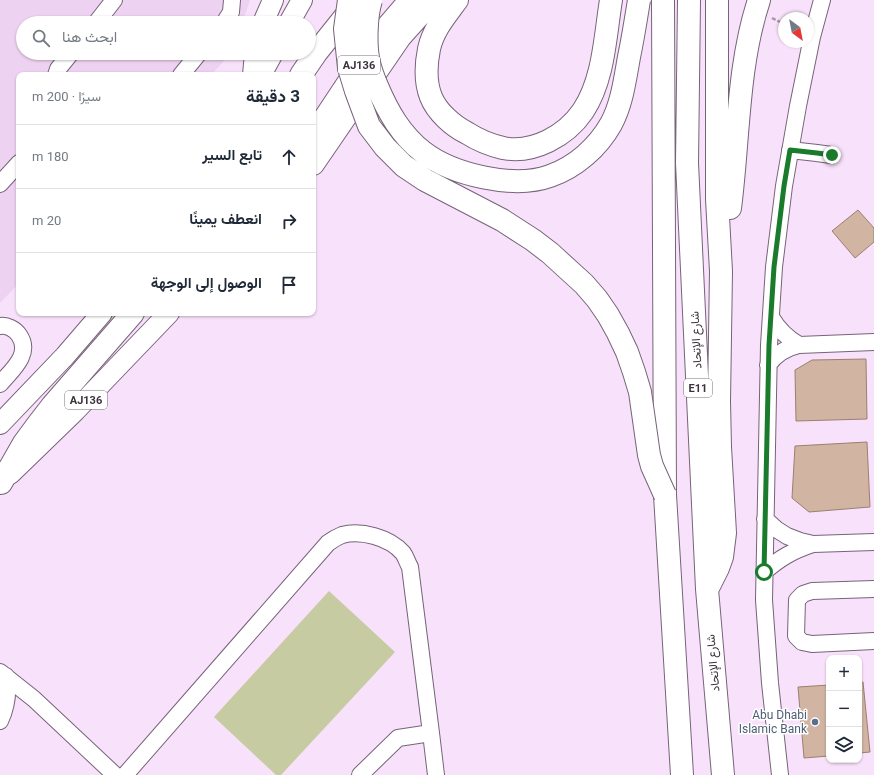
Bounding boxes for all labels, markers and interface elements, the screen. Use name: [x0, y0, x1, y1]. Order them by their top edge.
north arrow: [778, 12, 814, 48]
search box: [16, 16, 316, 60]
icon: search: [30, 27, 52, 49]
text: ابحث هنا: [62, 28, 117, 46]
road number: AJ136: [338, 56, 380, 74]
text: 3 دقيقة: [246, 86, 300, 106]
text: سيرًا · 200 m: [32, 89, 101, 104]
text: تابع السير: [202, 146, 262, 164]
icon: ahead: [278, 146, 300, 168]
route end: [823, 146, 841, 164]
text: 180 m: [32, 149, 69, 164]
text: انعطف يمينًا: [189, 210, 262, 228]
icon: right: [278, 210, 300, 232]
text: 20 m: [32, 213, 61, 228]
text: الوصول إلى الوجهة: [151, 274, 262, 292]
icon: arrive: [278, 274, 300, 296]
street label: شارع الإتحاد: [688, 311, 706, 369]
road number: E11: [684, 379, 712, 397]
road number: AJ136: [65, 391, 107, 409]
route start: [755, 563, 773, 581]
street label: شارع الإتحاد: [704, 634, 724, 692]
map controls: [826, 655, 862, 763]
button: +: [826, 655, 862, 691]
button: −: [826, 691, 862, 727]
place label: Abu Dhabi Islamic Bank: [739, 708, 808, 736]
marker: Abu Dhabi Islamic Bank: [810, 717, 820, 727]
button: layers: [826, 727, 862, 763]

